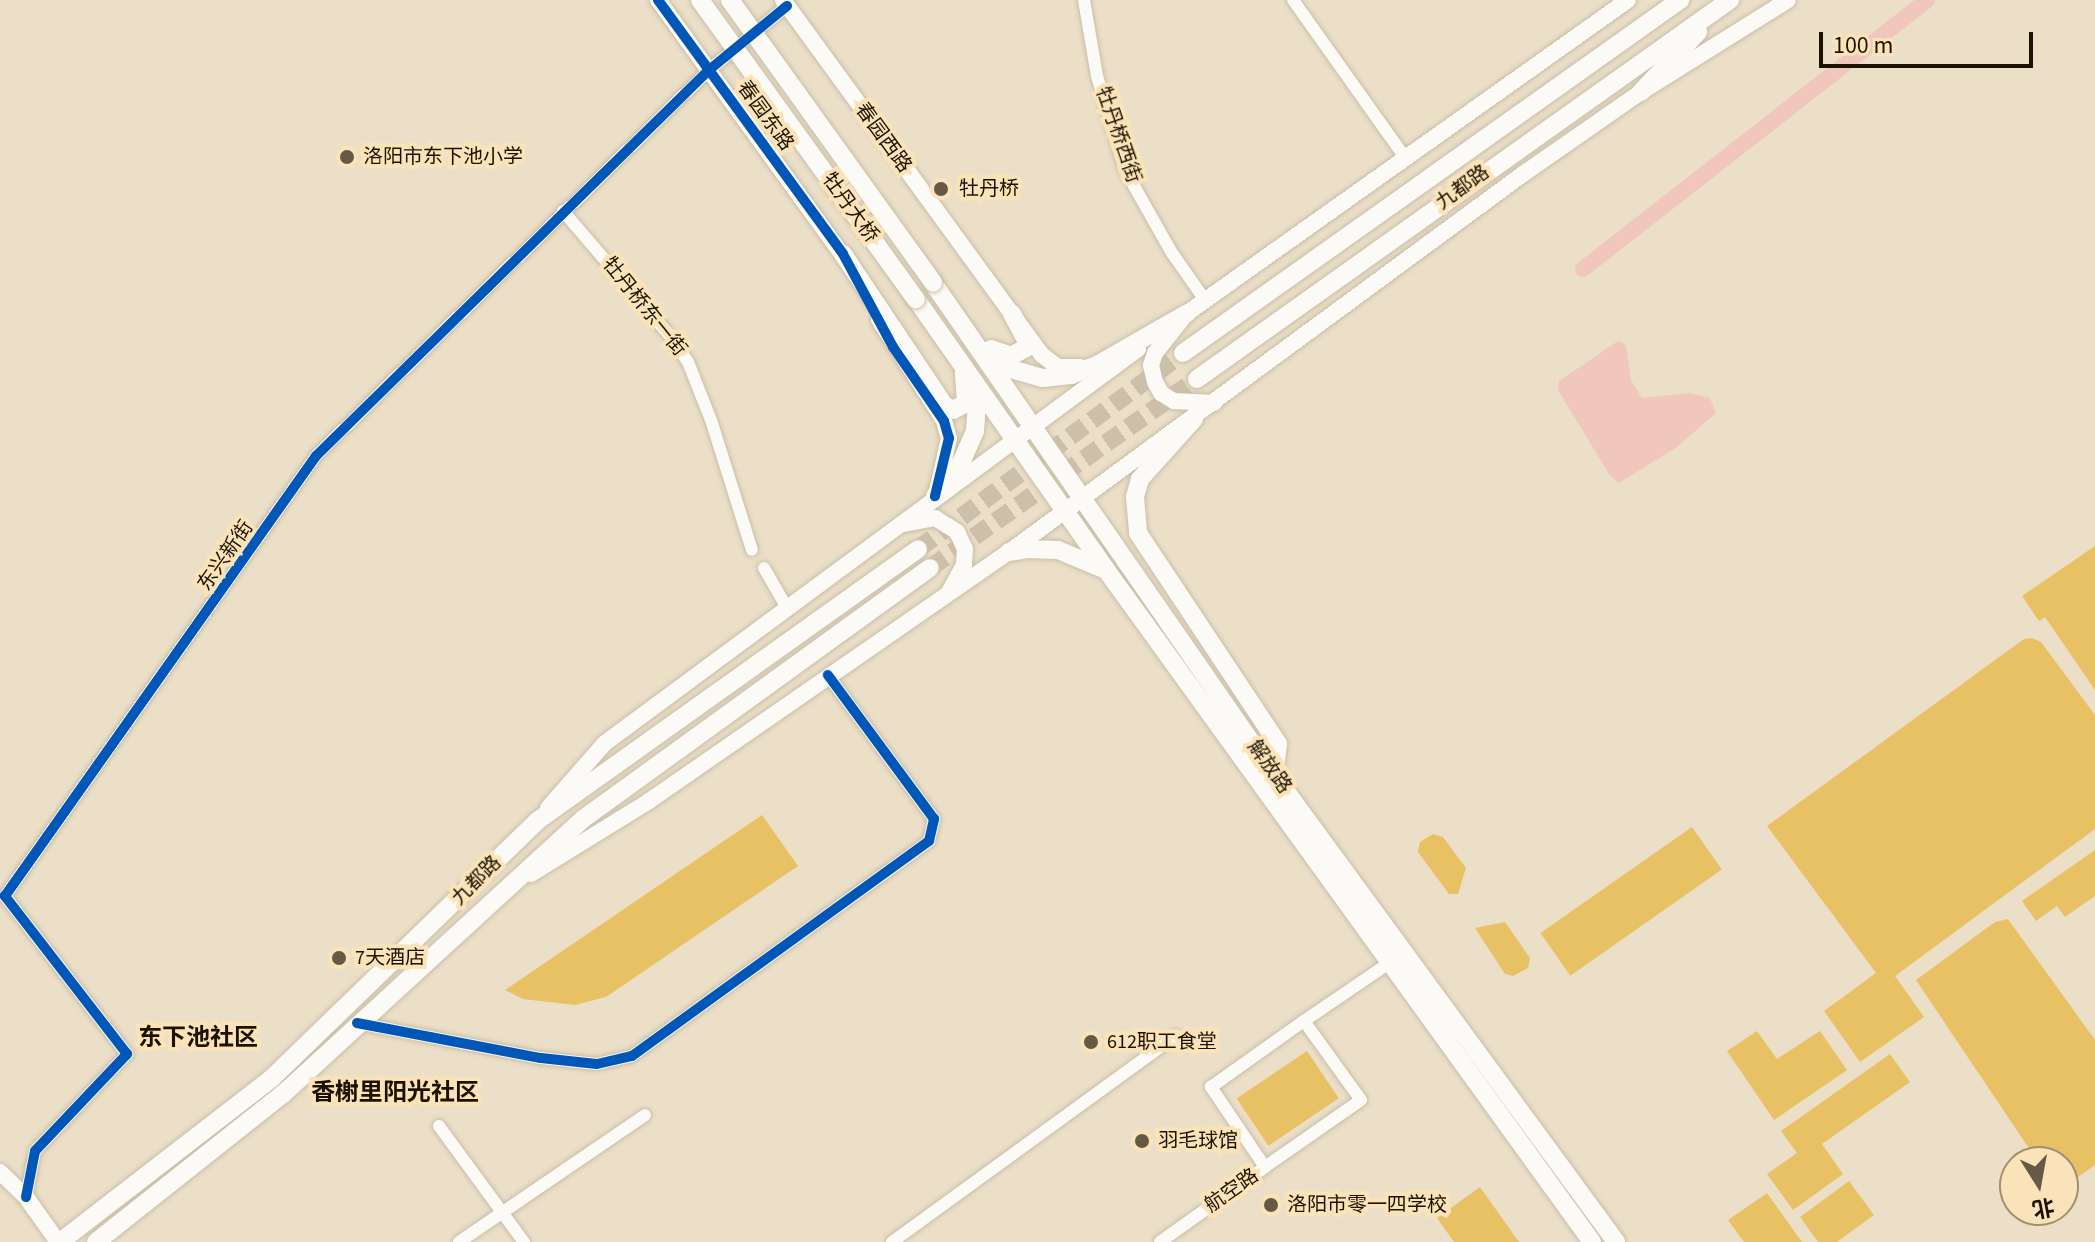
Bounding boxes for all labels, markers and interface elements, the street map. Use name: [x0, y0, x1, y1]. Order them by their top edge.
scale bar: [1823, 16, 2037, 66]
text: 100 m: [1833, 28, 1893, 63]
street label: 春园东路: [732, 77, 798, 155]
street label: 牡丹桥西街: [1090, 84, 1146, 186]
street label: 春园西路: [850, 99, 916, 177]
place label: 洛阳市东下池小学: [363, 145, 523, 169]
marker: 洛阳市东下池小学: [338, 148, 356, 166]
street label: 九都路: [1432, 161, 1494, 215]
street label: 牡丹大桥: [817, 169, 883, 247]
place label: 牡丹桥: [959, 177, 1019, 201]
marker: 牡丹桥: [930, 178, 952, 200]
street label: 牡丹桥东一街: [597, 253, 691, 361]
street label: 东兴新街: [193, 516, 259, 596]
street label: 解放路: [1242, 736, 1296, 798]
street label: 九都路: [447, 851, 507, 911]
place label: 7天酒店: [355, 946, 425, 970]
marker: 7天酒店: [330, 949, 348, 967]
district label: 东下池社区: [138, 1024, 258, 1052]
place label: 612职工食堂: [1107, 1030, 1217, 1054]
marker: 612职工食堂: [1082, 1033, 1100, 1051]
district label: 香榭里阳光社区: [311, 1079, 479, 1107]
place label: 羽毛球馆: [1158, 1129, 1238, 1153]
marker: 羽毛球馆: [1133, 1132, 1151, 1150]
north arrow: [1999, 1146, 2079, 1226]
street label: 航空路: [1201, 1164, 1263, 1218]
text: 北: [2029, 1190, 2057, 1225]
place label: 洛阳市零一四学校: [1287, 1193, 1447, 1217]
marker: 洛阳市零一四学校: [1262, 1196, 1280, 1214]

